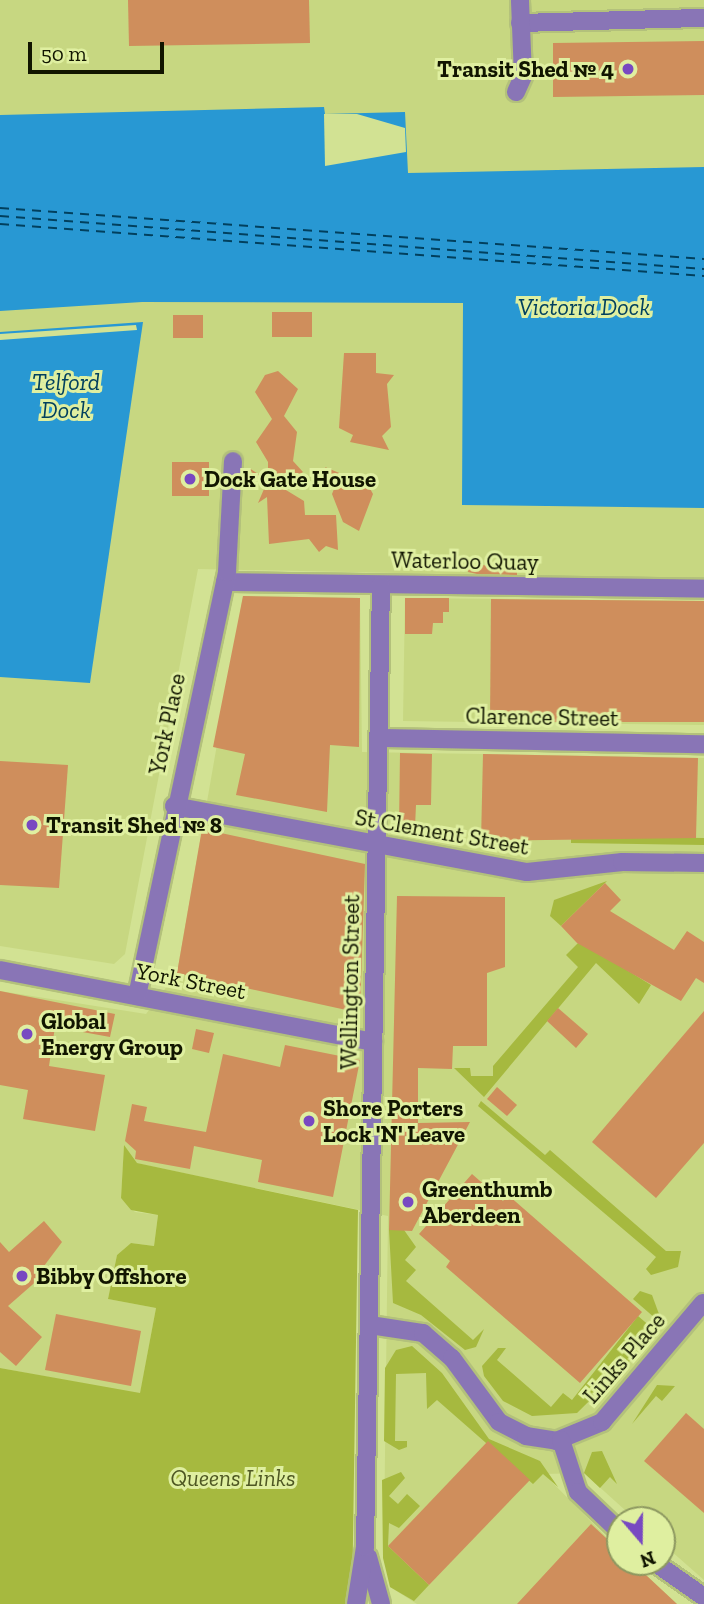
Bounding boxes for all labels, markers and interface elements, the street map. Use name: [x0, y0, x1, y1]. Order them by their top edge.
scale bar: [32, 28, 168, 72]
text: 50 m: [41, 41, 87, 66]
place label: Transit Shed № 4: [437, 55, 614, 83]
marker: Transit Shed № 4: [620, 61, 636, 77]
water label: Victoria Dock: [518, 293, 650, 321]
water label: Telford Dock: [32, 368, 100, 424]
place label: Dock Gate House: [204, 465, 376, 493]
marker: Dock Gate House: [182, 471, 198, 487]
street label: Waterloo Quay: [391, 546, 539, 576]
street label: York Place: [143, 671, 191, 777]
street label: Clarence Street: [465, 702, 619, 732]
street label: St Clement Street: [353, 803, 531, 861]
place label: Transit Shed № 8: [46, 811, 222, 839]
marker: Transit Shed № 8: [24, 817, 40, 833]
street label: Wellington Street: [335, 894, 365, 1070]
street label: York Street: [134, 957, 248, 1005]
place label: Global Energy Group: [41, 1007, 184, 1061]
marker: Global Energy Group: [19, 1026, 35, 1042]
place label: Shore Porters Lock 'N' Leave: [323, 1094, 465, 1148]
marker: Shore Porters Lock 'N' Leave: [301, 1113, 317, 1129]
place label: Greenthumb Aberdeen: [422, 1175, 552, 1229]
marker: Greenthumb Aberdeen: [400, 1194, 416, 1210]
place label: Bibby Offshore: [36, 1262, 187, 1290]
marker: Bibby Offshore: [14, 1268, 30, 1284]
street label: Links Place: [577, 1307, 671, 1409]
park label: Queens Links: [170, 1464, 296, 1492]
north arrow: [606, 1506, 676, 1576]
text: N: [637, 1546, 658, 1573]

